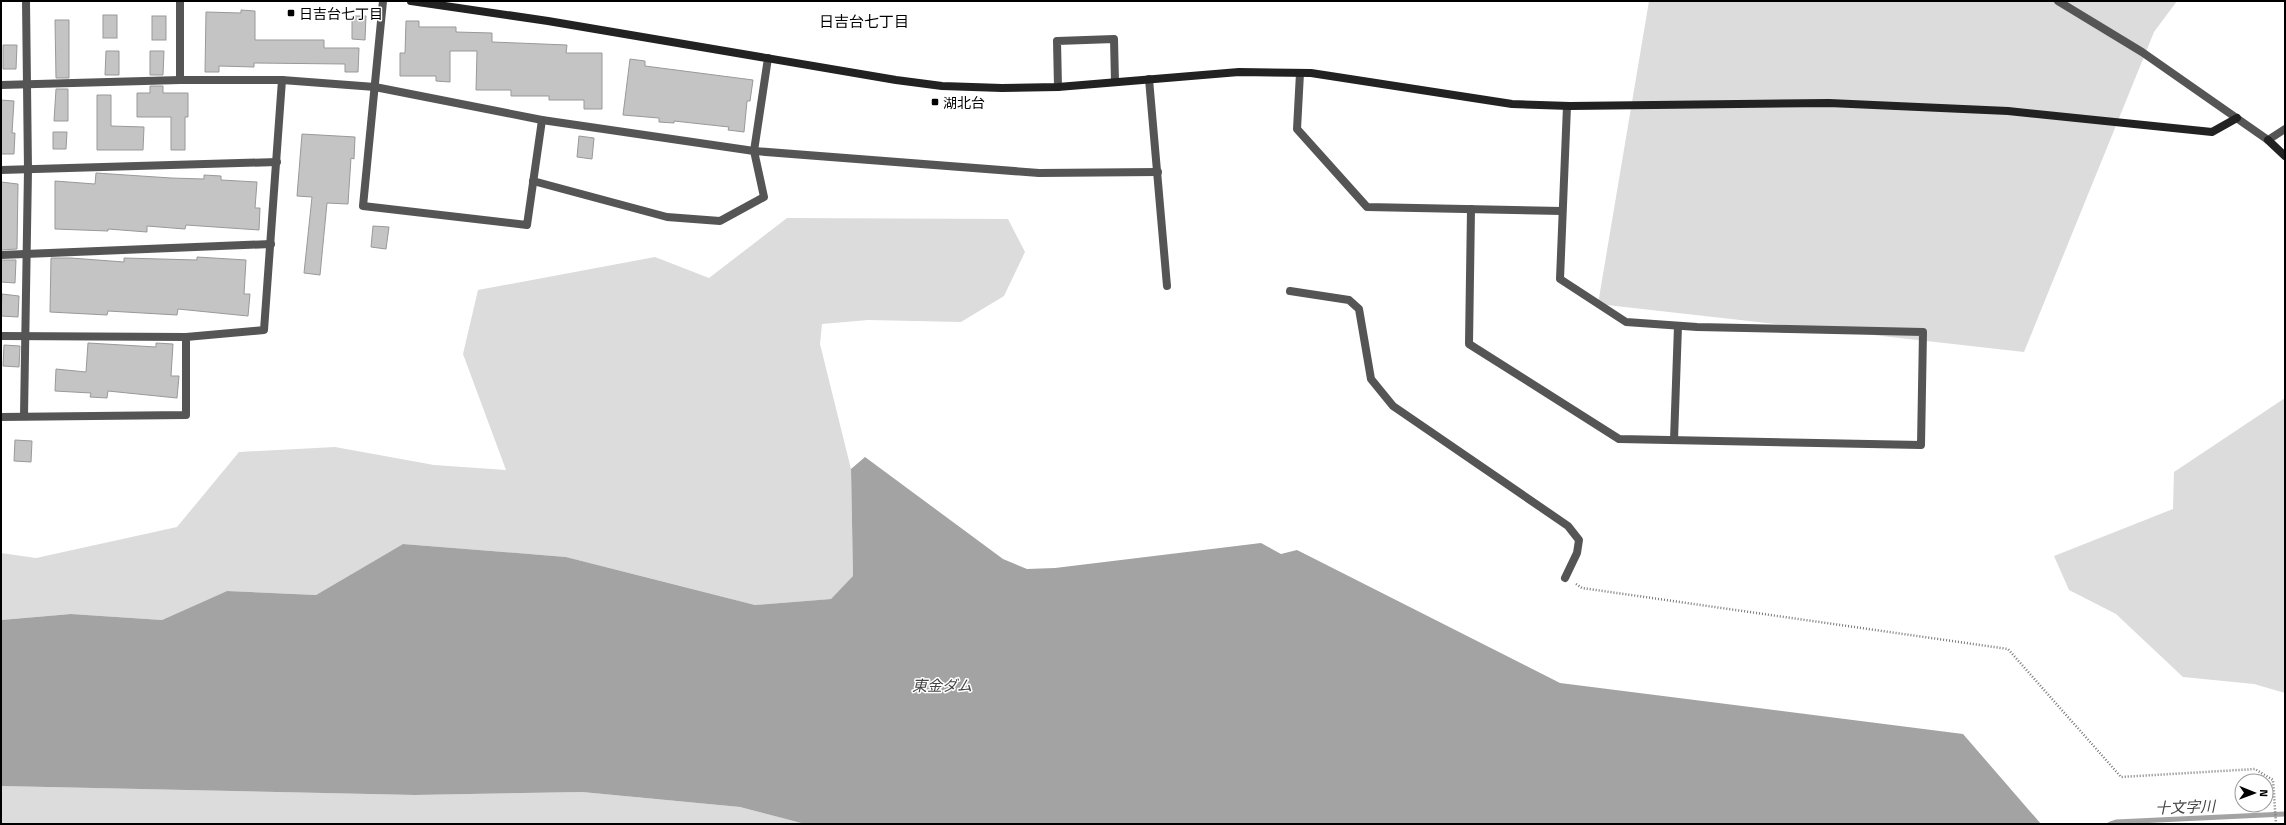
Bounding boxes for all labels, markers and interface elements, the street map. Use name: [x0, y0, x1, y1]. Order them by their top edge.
place label: 日吉台七丁目: [299, 3, 383, 24]
marker: 日吉台七丁目: [286, 8, 296, 18]
district label: 日吉台七丁目: [819, 10, 909, 33]
place label: 湖北台: [943, 92, 985, 113]
marker: 湖北台: [930, 97, 940, 107]
water label: 東金ダム: [912, 674, 972, 697]
north arrow: [2234, 773, 2274, 813]
text: N: [2256, 789, 2272, 797]
water label: 十文字川: [2155, 794, 2217, 820]

